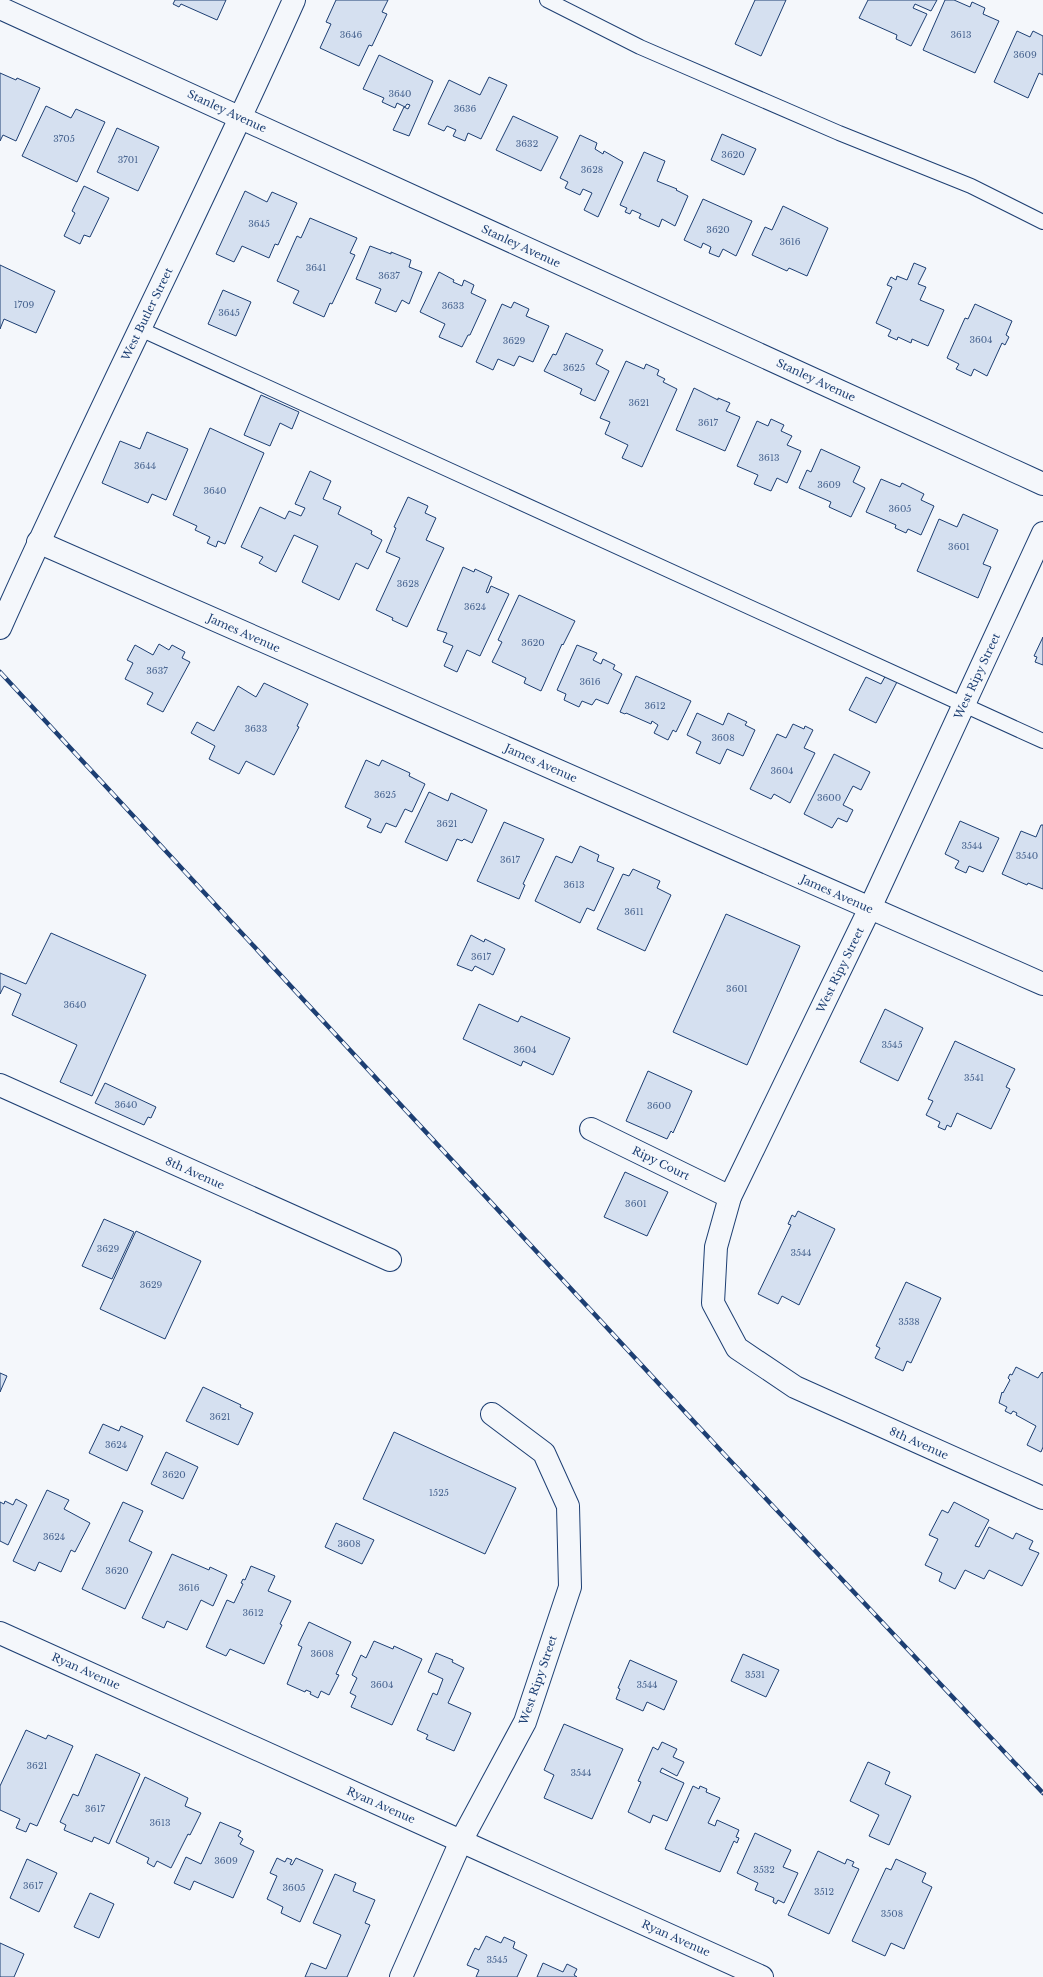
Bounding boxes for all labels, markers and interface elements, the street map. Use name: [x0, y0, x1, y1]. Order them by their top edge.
house number: 3646: [340, 29, 362, 40]
house number: 3613: [951, 29, 971, 40]
house number: 3609: [1013, 49, 1037, 60]
street label: Stanley Avenue: [185, 86, 269, 136]
house number: 3640: [388, 88, 412, 99]
house number: 3636: [454, 103, 477, 114]
house number: 3705: [53, 133, 75, 144]
house number: 3632: [516, 138, 538, 149]
house number: 3620: [721, 149, 745, 160]
house number: 3701: [118, 154, 138, 165]
house number: 3628: [581, 164, 603, 175]
house number: 3645: [248, 218, 270, 229]
street label: Stanley Avenue: [479, 221, 563, 271]
house number: 3620: [706, 224, 730, 235]
house number: 3616: [779, 236, 801, 247]
house number: 3641: [306, 262, 326, 273]
street label: West Butler Street: [118, 264, 176, 364]
house number: 3637: [378, 270, 400, 281]
house number: 1709: [14, 299, 35, 310]
house number: 3633: [442, 300, 464, 311]
house number: 3645: [218, 307, 240, 318]
house number: 3604: [969, 334, 993, 345]
house number: 3629: [503, 335, 526, 346]
street label: Stanley Avenue: [774, 355, 858, 405]
house number: 3625: [563, 362, 585, 373]
house number: 3621: [629, 397, 649, 408]
house number: 3617: [698, 417, 718, 428]
house number: 3613: [759, 452, 779, 463]
house number: 3644: [134, 460, 156, 471]
house number: 3609: [817, 479, 841, 490]
house number: 3640: [203, 485, 227, 496]
house number: 3605: [889, 503, 911, 514]
house number: 3601: [948, 541, 970, 552]
house number: 3628: [397, 578, 419, 589]
house number: 3624: [464, 601, 486, 612]
street label: James Avenue: [204, 610, 282, 655]
street label: West Ripy Street: [951, 630, 1003, 722]
house number: 3620: [521, 637, 545, 648]
house number: 3637: [146, 665, 168, 676]
house number: 3616: [579, 676, 601, 687]
house number: 3612: [645, 700, 665, 711]
house number: 3633: [245, 723, 267, 734]
house number: 3608: [711, 732, 735, 743]
street label: James Avenue: [501, 740, 579, 785]
house number: 3604: [770, 765, 794, 776]
house number: 3625: [374, 789, 396, 800]
house number: 3600: [817, 792, 841, 803]
house number: 3621: [437, 818, 457, 829]
house number: 3544: [961, 840, 983, 851]
house number: 3540: [1016, 850, 1038, 861]
house number: 3617: [500, 854, 520, 865]
street label: James Avenue: [797, 871, 875, 916]
house number: 3613: [564, 879, 584, 890]
house number: 3611: [624, 906, 644, 917]
street label: West Ripy Street: [813, 924, 867, 1016]
house number: 3617: [471, 951, 491, 962]
house number: 3601: [726, 983, 748, 994]
house number: 3640: [63, 999, 87, 1010]
house number: 3545: [881, 1039, 903, 1050]
house number: 3604: [513, 1044, 537, 1055]
house number: 3541: [964, 1072, 984, 1083]
house number: 3640: [114, 1099, 138, 1110]
house number: 3600: [647, 1100, 671, 1111]
street label: Ripy Court: [630, 1143, 693, 1183]
street label: 8th Avenue: [163, 1154, 227, 1192]
house number: 3601: [625, 1198, 647, 1209]
house number: 3629: [97, 1243, 120, 1254]
house number: 3544: [790, 1247, 812, 1258]
house number: 3629: [140, 1279, 163, 1290]
house number: 3538: [898, 1316, 920, 1327]
house number: 3621: [210, 1411, 230, 1422]
street label: 8th Avenue: [887, 1424, 951, 1462]
house number: 3624: [105, 1439, 127, 1450]
house number: 3620: [162, 1469, 186, 1480]
house number: 1525: [429, 1487, 449, 1498]
house number: 3624: [43, 1531, 65, 1542]
house number: 3608: [337, 1538, 361, 1549]
house number: 3620: [105, 1565, 129, 1576]
house number: 3616: [178, 1582, 200, 1593]
house number: 3612: [243, 1607, 263, 1618]
street label: West Ripy Street: [516, 1633, 560, 1727]
house number: 3608: [310, 1648, 334, 1659]
street label: Ryan Avenue: [50, 1650, 122, 1692]
house number: 3531: [745, 1669, 765, 1680]
house number: 3604: [370, 1679, 394, 1690]
house number: 3544: [636, 1679, 658, 1690]
house number: 3621: [27, 1760, 47, 1771]
house number: 3544: [570, 1767, 592, 1778]
street label: Ryan Avenue: [345, 1784, 417, 1826]
house number: 3617: [85, 1803, 105, 1814]
house number: 3613: [150, 1817, 170, 1828]
house number: 3609: [214, 1855, 238, 1866]
house number: 3532: [753, 1864, 775, 1875]
house number: 3617: [23, 1880, 43, 1891]
house number: 3605: [283, 1882, 305, 1893]
house number: 3512: [814, 1886, 834, 1897]
house number: 3508: [881, 1908, 903, 1919]
street label: Ryan Avenue: [640, 1917, 712, 1959]
house number: 3545: [486, 1954, 508, 1965]

